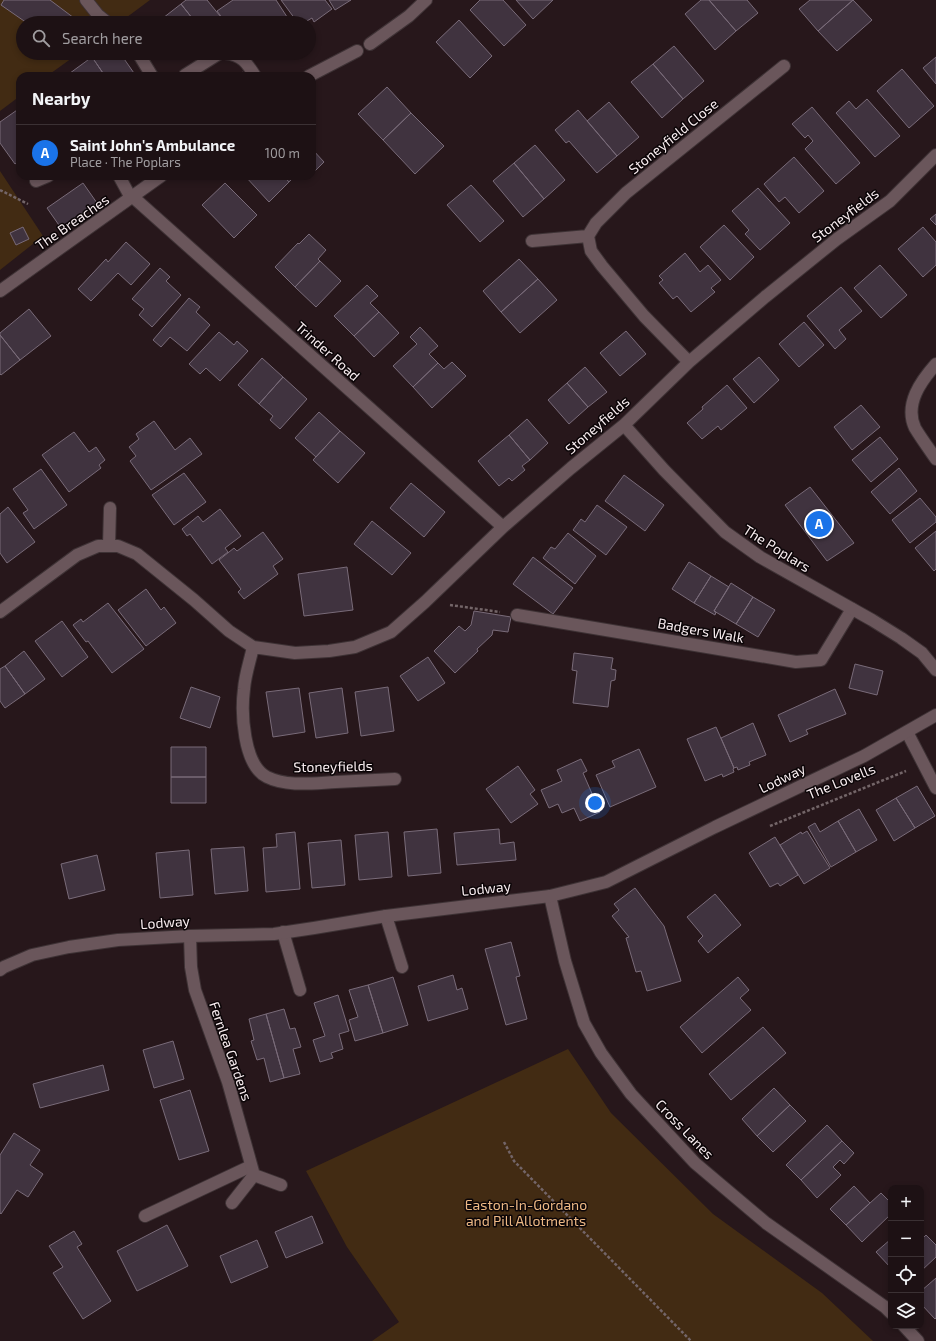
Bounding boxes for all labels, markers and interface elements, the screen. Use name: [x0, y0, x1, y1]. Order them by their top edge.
search box: [16, 16, 316, 60]
icon: search: [30, 27, 52, 49]
text: Search here: [62, 29, 143, 47]
text: Nearby: [32, 88, 90, 108]
street label: Stoneyfield Close: [625, 95, 721, 177]
text: Saint John's Ambulance: [70, 136, 235, 154]
text: A: [41, 145, 49, 161]
text: 100 m: [265, 145, 300, 161]
text: Place · The Poplars: [70, 154, 181, 170]
street label: Stoneyfields: [808, 184, 882, 246]
street label: The Breaches: [32, 190, 112, 254]
street label: Trinder Road: [292, 318, 364, 384]
street label: Stoneyfields: [561, 393, 633, 457]
pin: A: [806, 509, 832, 539]
street label: The Poplars: [740, 521, 814, 575]
street label: Badgers Walk: [656, 614, 746, 646]
street label: Stoneyfields: [293, 757, 373, 775]
street label: Lodway: [756, 759, 809, 797]
street label: The Lovells: [804, 760, 878, 802]
your location: [585, 793, 605, 813]
street label: Lodway: [460, 877, 512, 899]
street label: Lodway: [140, 912, 191, 932]
street label: Fernlea Gardens: [206, 999, 256, 1103]
street label: Cross Lanes: [652, 1096, 718, 1162]
map controls: [888, 1185, 924, 1329]
button: +: [888, 1185, 924, 1221]
park label: Easton-In-Gordano and Pill Allotments: [465, 1196, 587, 1229]
button: −: [888, 1221, 924, 1257]
button: locate: [888, 1257, 924, 1293]
button: layers: [888, 1293, 924, 1329]

